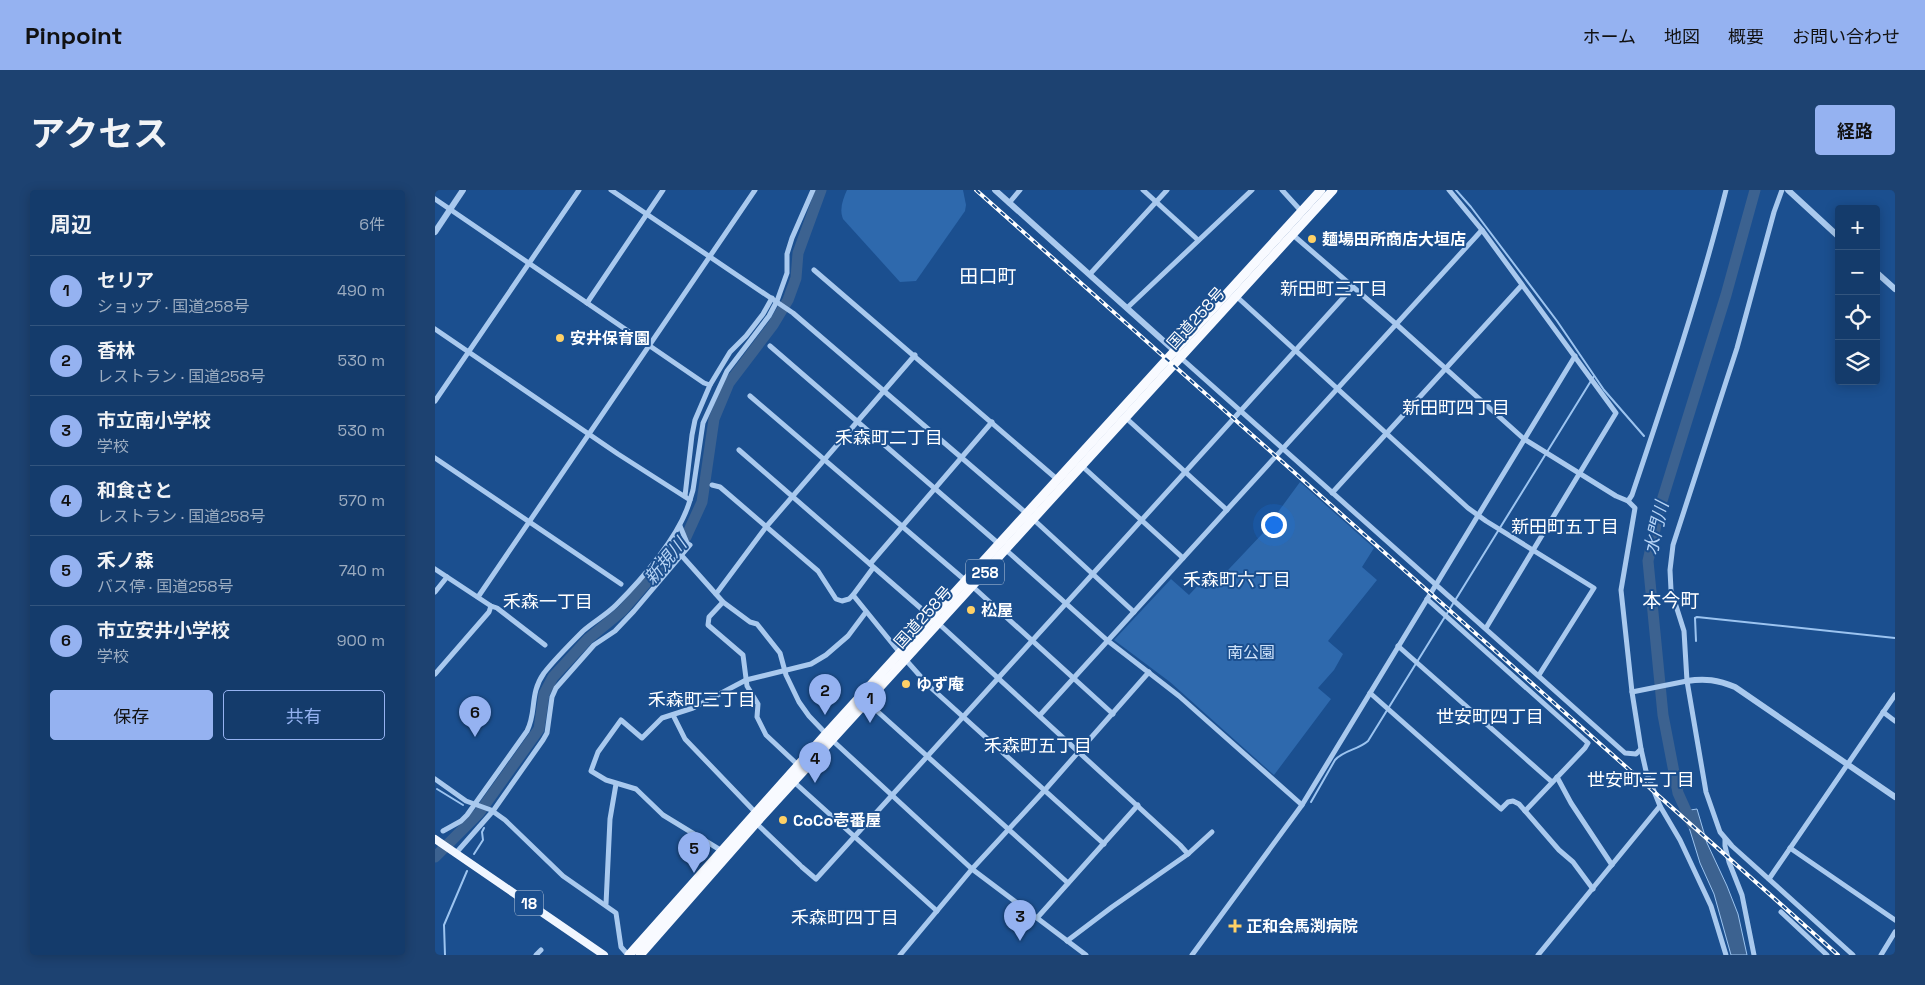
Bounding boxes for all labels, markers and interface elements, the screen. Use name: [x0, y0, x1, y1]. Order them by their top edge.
text: Pinpoint: [25, 20, 122, 51]
text: ホーム: [1583, 25, 1636, 48]
text: 地図: [1664, 25, 1700, 48]
text: 概要: [1728, 25, 1764, 48]
text: お問い合わせ: [1792, 25, 1900, 48]
button: 経路: [1815, 105, 1895, 155]
text: アクセス: [30, 112, 168, 156]
map controls: [1835, 205, 1880, 385]
button: +: [1835, 205, 1880, 250]
text: 周辺: [50, 211, 92, 238]
text: 6件: [359, 214, 385, 235]
place label: 麺場田所商店大垣店: [1322, 229, 1466, 250]
marker: 麺場田所商店大垣店: [1306, 233, 1318, 245]
button: −: [1835, 250, 1880, 295]
district label: 田口町: [959, 264, 1017, 289]
text: セリア: [97, 268, 154, 293]
district label: 新田町三丁目: [1280, 277, 1388, 300]
text: 1: [62, 280, 70, 301]
text: 490 m: [337, 280, 385, 301]
street label: 国道258号: [1162, 282, 1230, 354]
button: locate: [1835, 295, 1880, 340]
text: ショップ · 国道258号: [97, 296, 249, 317]
place label: 安井保育園: [570, 328, 650, 349]
marker: 安井保育園: [554, 332, 566, 344]
text: 香林: [97, 338, 135, 363]
button: layers: [1835, 340, 1880, 385]
text: 2: [61, 350, 71, 371]
text: 530 m: [338, 350, 385, 371]
text: レストラン · 国道258号: [97, 366, 265, 387]
district label: 新田町四丁目: [1402, 396, 1510, 419]
text: 市立南小学校: [97, 408, 211, 433]
text: 3: [61, 420, 71, 441]
text: 530 m: [338, 420, 385, 441]
district label: 禾森町二丁目: [835, 426, 943, 449]
text: 学校: [97, 436, 129, 457]
text: 和食さと: [97, 478, 173, 503]
text: 4: [61, 490, 71, 511]
text: 570 m: [339, 490, 385, 511]
water label: 水門川: [1639, 497, 1674, 557]
text: レストラン · 国道258号: [97, 506, 265, 527]
your location: [1261, 512, 1287, 538]
district label: 新田町五丁目: [1511, 515, 1619, 538]
water label: 新規川: [639, 531, 692, 589]
text: 禾ノ森: [97, 548, 154, 573]
text: 5: [61, 560, 71, 581]
text: 740 m: [339, 560, 385, 581]
road number: 258: [966, 560, 1004, 584]
district label: 禾森町六丁目: [1183, 568, 1291, 591]
text: バス停 · 国道258号: [97, 576, 233, 597]
street label: 国道258号: [889, 581, 957, 653]
district label: 本今町: [1642, 588, 1700, 613]
district label: 禾森一丁目: [503, 590, 593, 613]
place label: 松屋: [981, 600, 1013, 621]
marker: 松屋: [965, 604, 977, 616]
text: 市立安井小学校: [97, 618, 230, 643]
text: 6: [61, 630, 71, 651]
text: 900 m: [337, 630, 385, 651]
park label: 南公園: [1227, 642, 1275, 663]
text: 学校: [97, 646, 129, 667]
pin: 2: [809, 674, 841, 715]
place label: ゆず庵: [916, 674, 964, 695]
marker: ゆず庵: [900, 678, 912, 690]
pin: 1: [854, 682, 886, 723]
district label: 禾森町三丁目: [648, 688, 756, 711]
button: 保存: [50, 690, 213, 740]
button: 共有: [223, 690, 385, 740]
pin: 6: [459, 696, 491, 737]
district label: 世安町四丁目: [1436, 705, 1544, 728]
district label: 禾森町五丁目: [984, 734, 1092, 757]
pin: 4: [799, 742, 831, 783]
district label: 世安町三丁目: [1587, 768, 1695, 791]
place label: CoCo壱番屋: [793, 810, 881, 831]
marker: CoCo壱番屋: [777, 814, 789, 826]
pin: 5: [678, 832, 710, 873]
road number: 18: [515, 890, 543, 916]
pin: 3: [1004, 900, 1036, 941]
district label: 禾森町四丁目: [791, 906, 899, 929]
place label: 正和会馬渕病院: [1246, 916, 1358, 937]
marker: 正和会馬渕病院: [1228, 919, 1242, 933]

